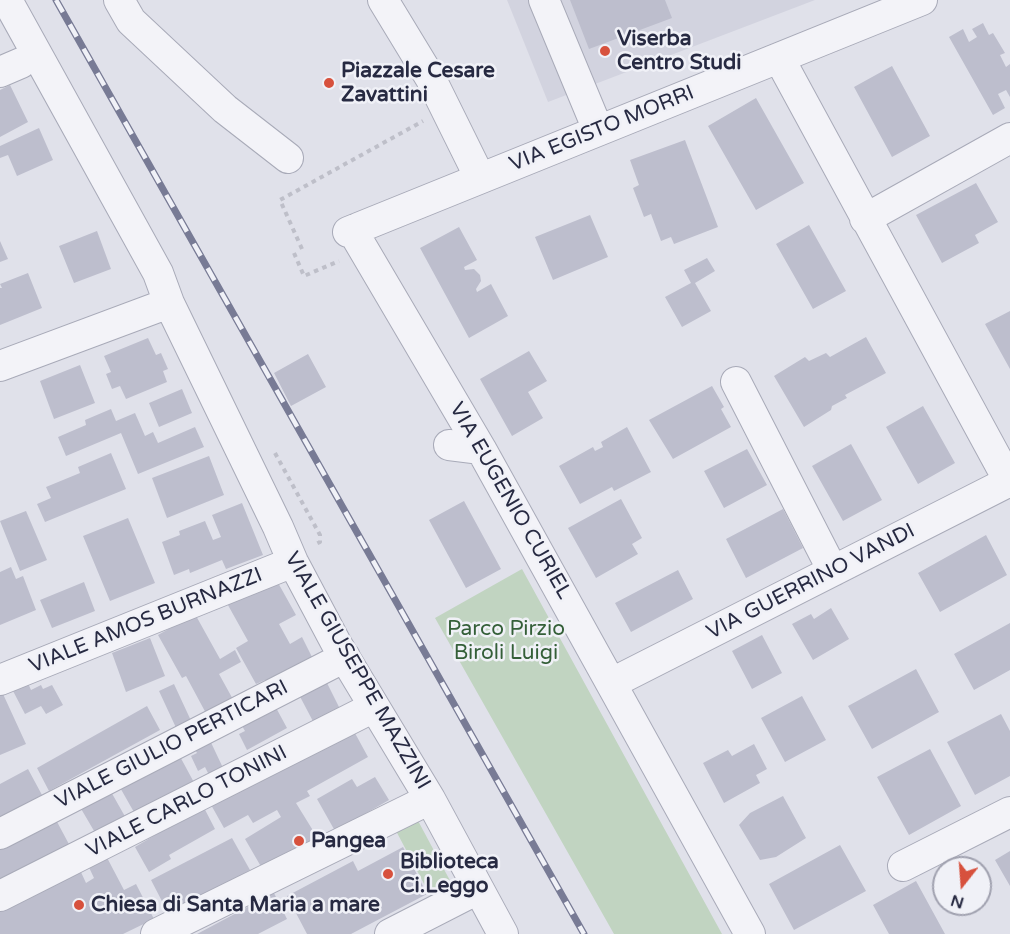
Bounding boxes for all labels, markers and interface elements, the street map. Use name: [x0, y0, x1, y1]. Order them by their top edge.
place label: Viserba Centro Studi: [617, 26, 741, 76]
marker: Viserba Centro Studi: [598, 44, 612, 58]
place label: Piazzale Cesare Zavattini: [341, 58, 495, 108]
marker: Piazzale Cesare Zavattini: [322, 76, 336, 90]
street label: VIA EGISTO MORRI: [506, 80, 698, 178]
street label: VIA EUGENIO CURIEL: [443, 398, 577, 604]
street label: VIA GUERRINO VANDI: [703, 519, 919, 645]
street label: VIALE GIUSEPPE MAZZINI: [279, 548, 435, 794]
street label: VIALE AMOS BURNAZZI: [26, 563, 266, 679]
park label: Parco Pirzio Biroli Luigi: [447, 616, 565, 666]
street label: VIALE GIULIO PERTICARI: [51, 675, 293, 815]
street label: VIALE CARLO TONINI: [82, 740, 292, 864]
place label: Pangea: [311, 828, 386, 854]
marker: Pangea: [292, 834, 306, 848]
place label: Biblioteca Ci.Leggo: [400, 849, 499, 899]
north arrow: [932, 856, 992, 916]
marker: Biblioteca Ci.Leggo: [381, 867, 395, 881]
text: N: [948, 890, 966, 913]
place label: Chiesa di Santa Maria a mare: [91, 892, 380, 918]
marker: Chiesa di Santa Maria a mare: [72, 898, 86, 912]

